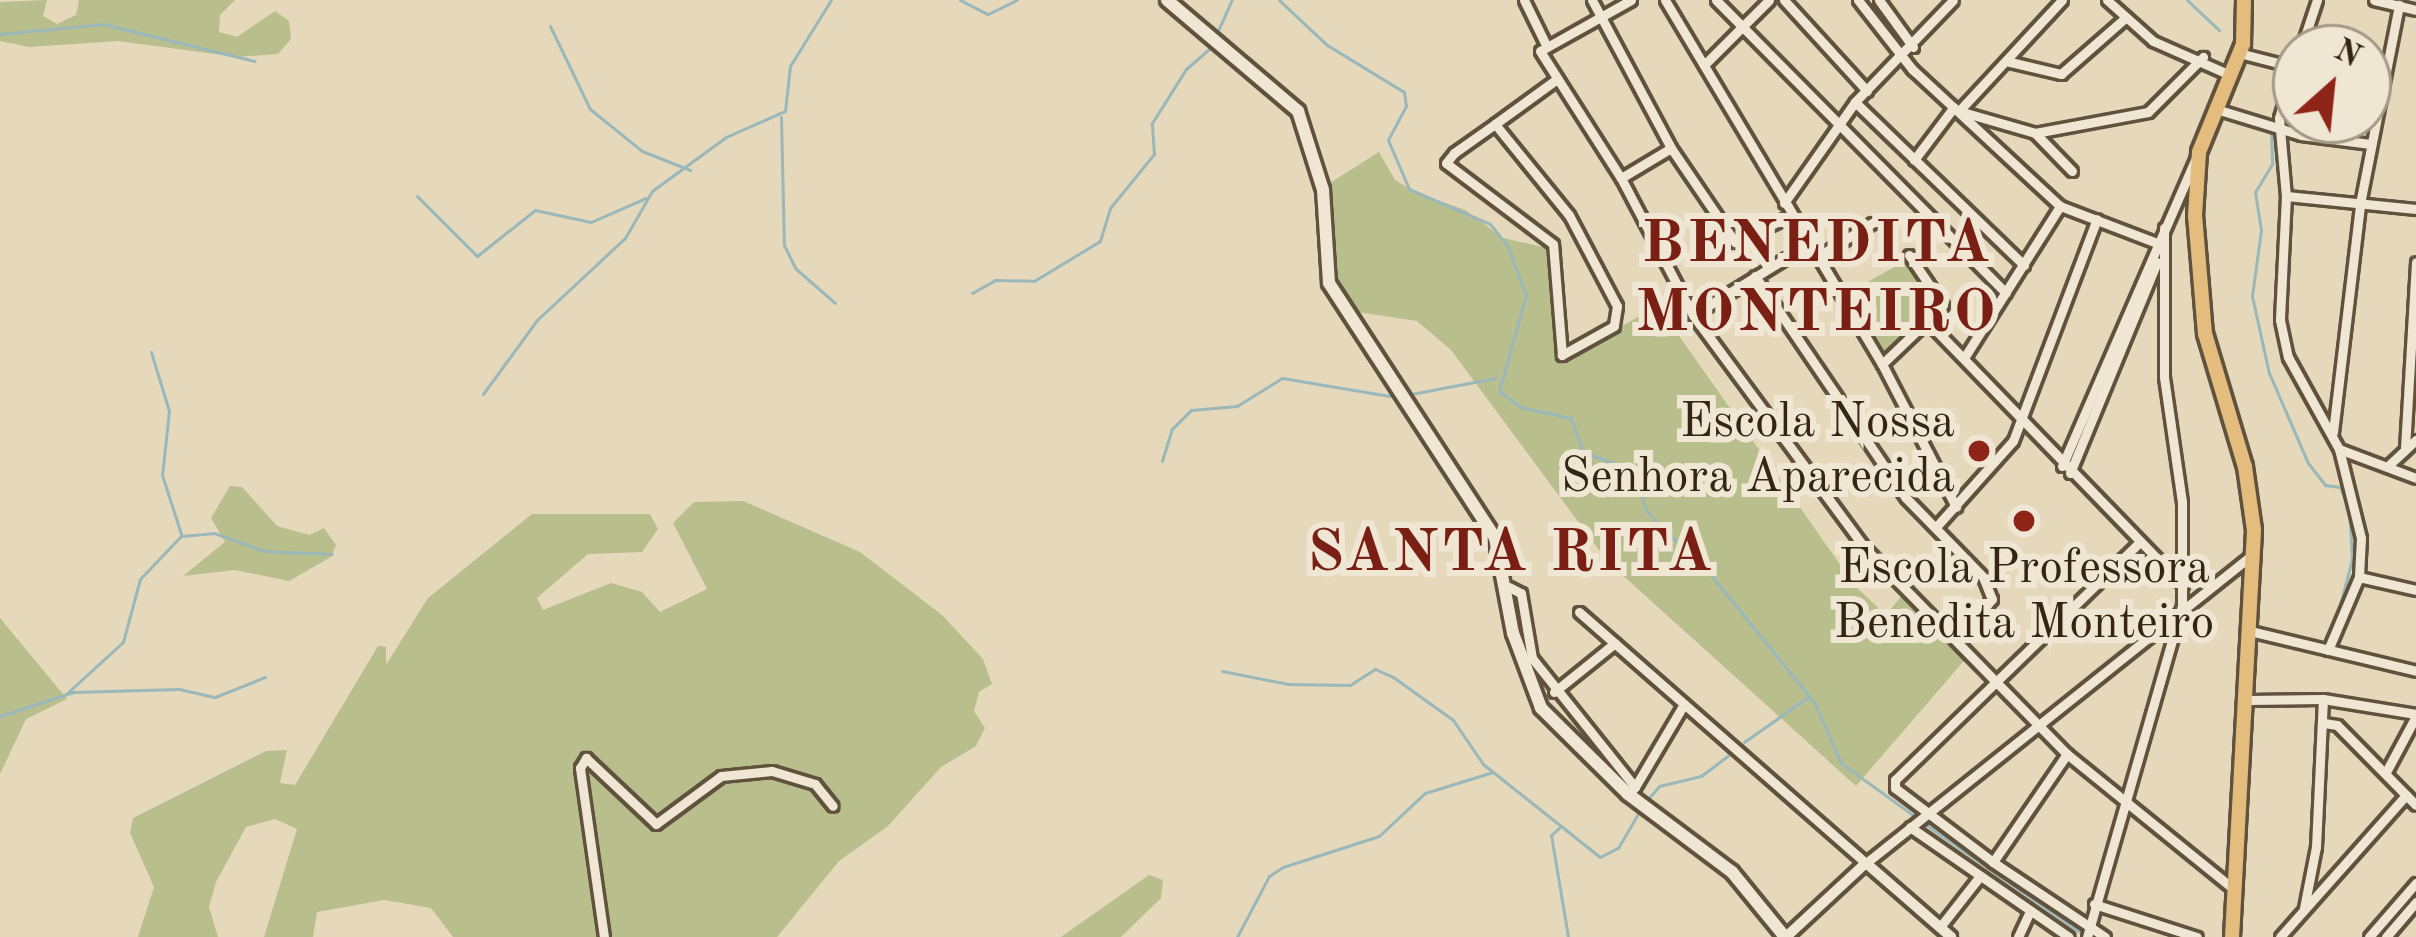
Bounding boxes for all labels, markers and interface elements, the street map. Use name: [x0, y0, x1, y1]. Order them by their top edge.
north arrow: [2272, 24, 2392, 144]
text: N: [2328, 34, 2366, 75]
district label: BENEDITA MONTEIRO: [1635, 209, 1999, 350]
place label: Escola Nossa Senhora Aparecida: [1561, 394, 1955, 507]
marker: Escola Nossa Senhora Aparecida: [1966, 438, 1992, 464]
marker: Escola Professora Benedita Monteiro: [2011, 508, 2037, 534]
district label: SANTA RITA: [1307, 518, 1715, 590]
place label: Escola Professora Benedita Monteiro: [1834, 540, 2214, 653]

